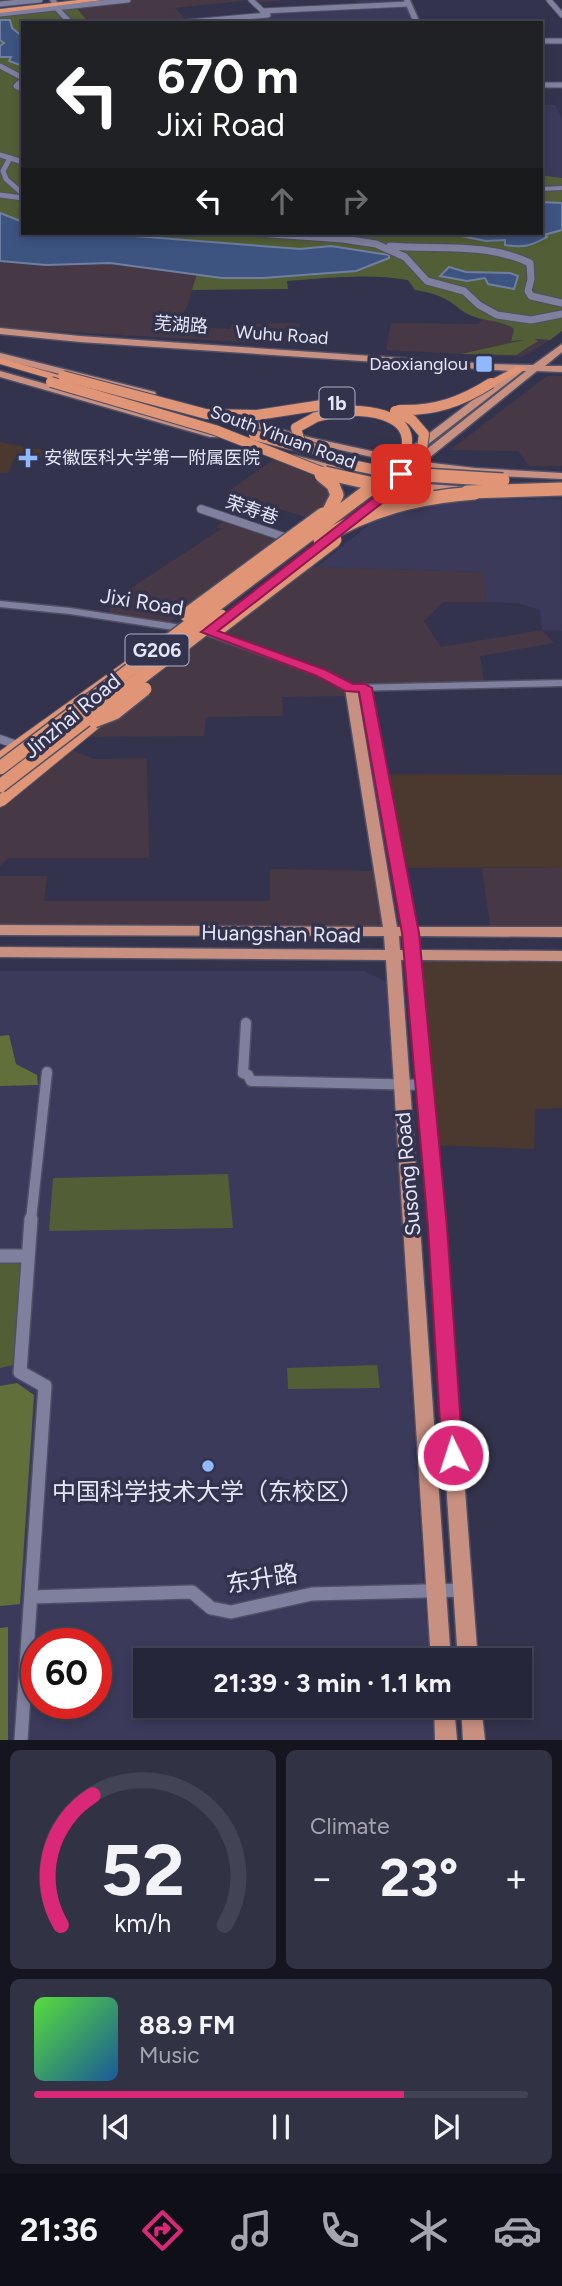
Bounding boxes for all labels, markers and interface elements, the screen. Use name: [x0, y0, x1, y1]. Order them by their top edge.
text: 670 m: [157, 46, 299, 105]
icon: left: [42, 49, 133, 140]
text: Jixi Road: [157, 106, 285, 144]
icon: left: [190, 182, 228, 220]
icon: ahead: [263, 182, 301, 220]
icon: right: [336, 182, 374, 220]
street label: 芜湖路: [153, 312, 209, 338]
street label: Wuhu Road: [235, 321, 329, 349]
place label: Daoxianglou: [369, 353, 468, 375]
marker: Daoxianglou: [474, 354, 494, 374]
road number: 1b: [320, 388, 354, 418]
street label: South Yihuan Road: [207, 400, 359, 474]
pin: [371, 444, 431, 504]
place label: 安徽医科大学第一附属医院: [44, 447, 260, 469]
marker: 安徽医科大学第一附属医院: [18, 448, 38, 468]
icon: arrive: [382, 455, 420, 493]
street label: 荣寿巷: [223, 491, 281, 529]
street label: Jixi Road: [99, 583, 186, 620]
road number: G206: [125, 635, 188, 666]
street label: Jinzhai Road: [18, 668, 125, 763]
street label: Huangshan Road: [201, 920, 361, 947]
street label: Susong Road: [390, 1111, 425, 1237]
position arrow: [416, 1418, 490, 1492]
marker: 中国科学技术大学（东校区）: [200, 1458, 216, 1474]
place label: 中国科学技术大学（东校区）: [52, 1477, 364, 1506]
street label: 东升路: [224, 1559, 300, 1598]
speed limit sign: 60: [21, 1628, 112, 1719]
text: 21:39 · 3 min · 1.1 km: [214, 1667, 451, 1699]
text: Climate: [310, 1812, 389, 1840]
text: 52: [101, 1827, 185, 1914]
text: 23°: [380, 1847, 458, 1909]
text: −: [310, 1855, 334, 1901]
text: +: [504, 1855, 528, 1901]
text: km/h: [114, 1908, 172, 1938]
text: 88.9 FM: [139, 2009, 235, 2041]
text: Music: [139, 2041, 200, 2069]
icon: previous: [97, 2108, 135, 2146]
icon: pause: [262, 2108, 300, 2146]
icon: next: [427, 2108, 465, 2146]
icon: directions: [138, 2206, 187, 2255]
icon: music: [227, 2206, 276, 2255]
icon: phone: [315, 2206, 364, 2255]
icon: climate: [404, 2206, 453, 2255]
icon: car: [493, 2206, 542, 2255]
text: 21:36: [20, 2211, 98, 2249]

